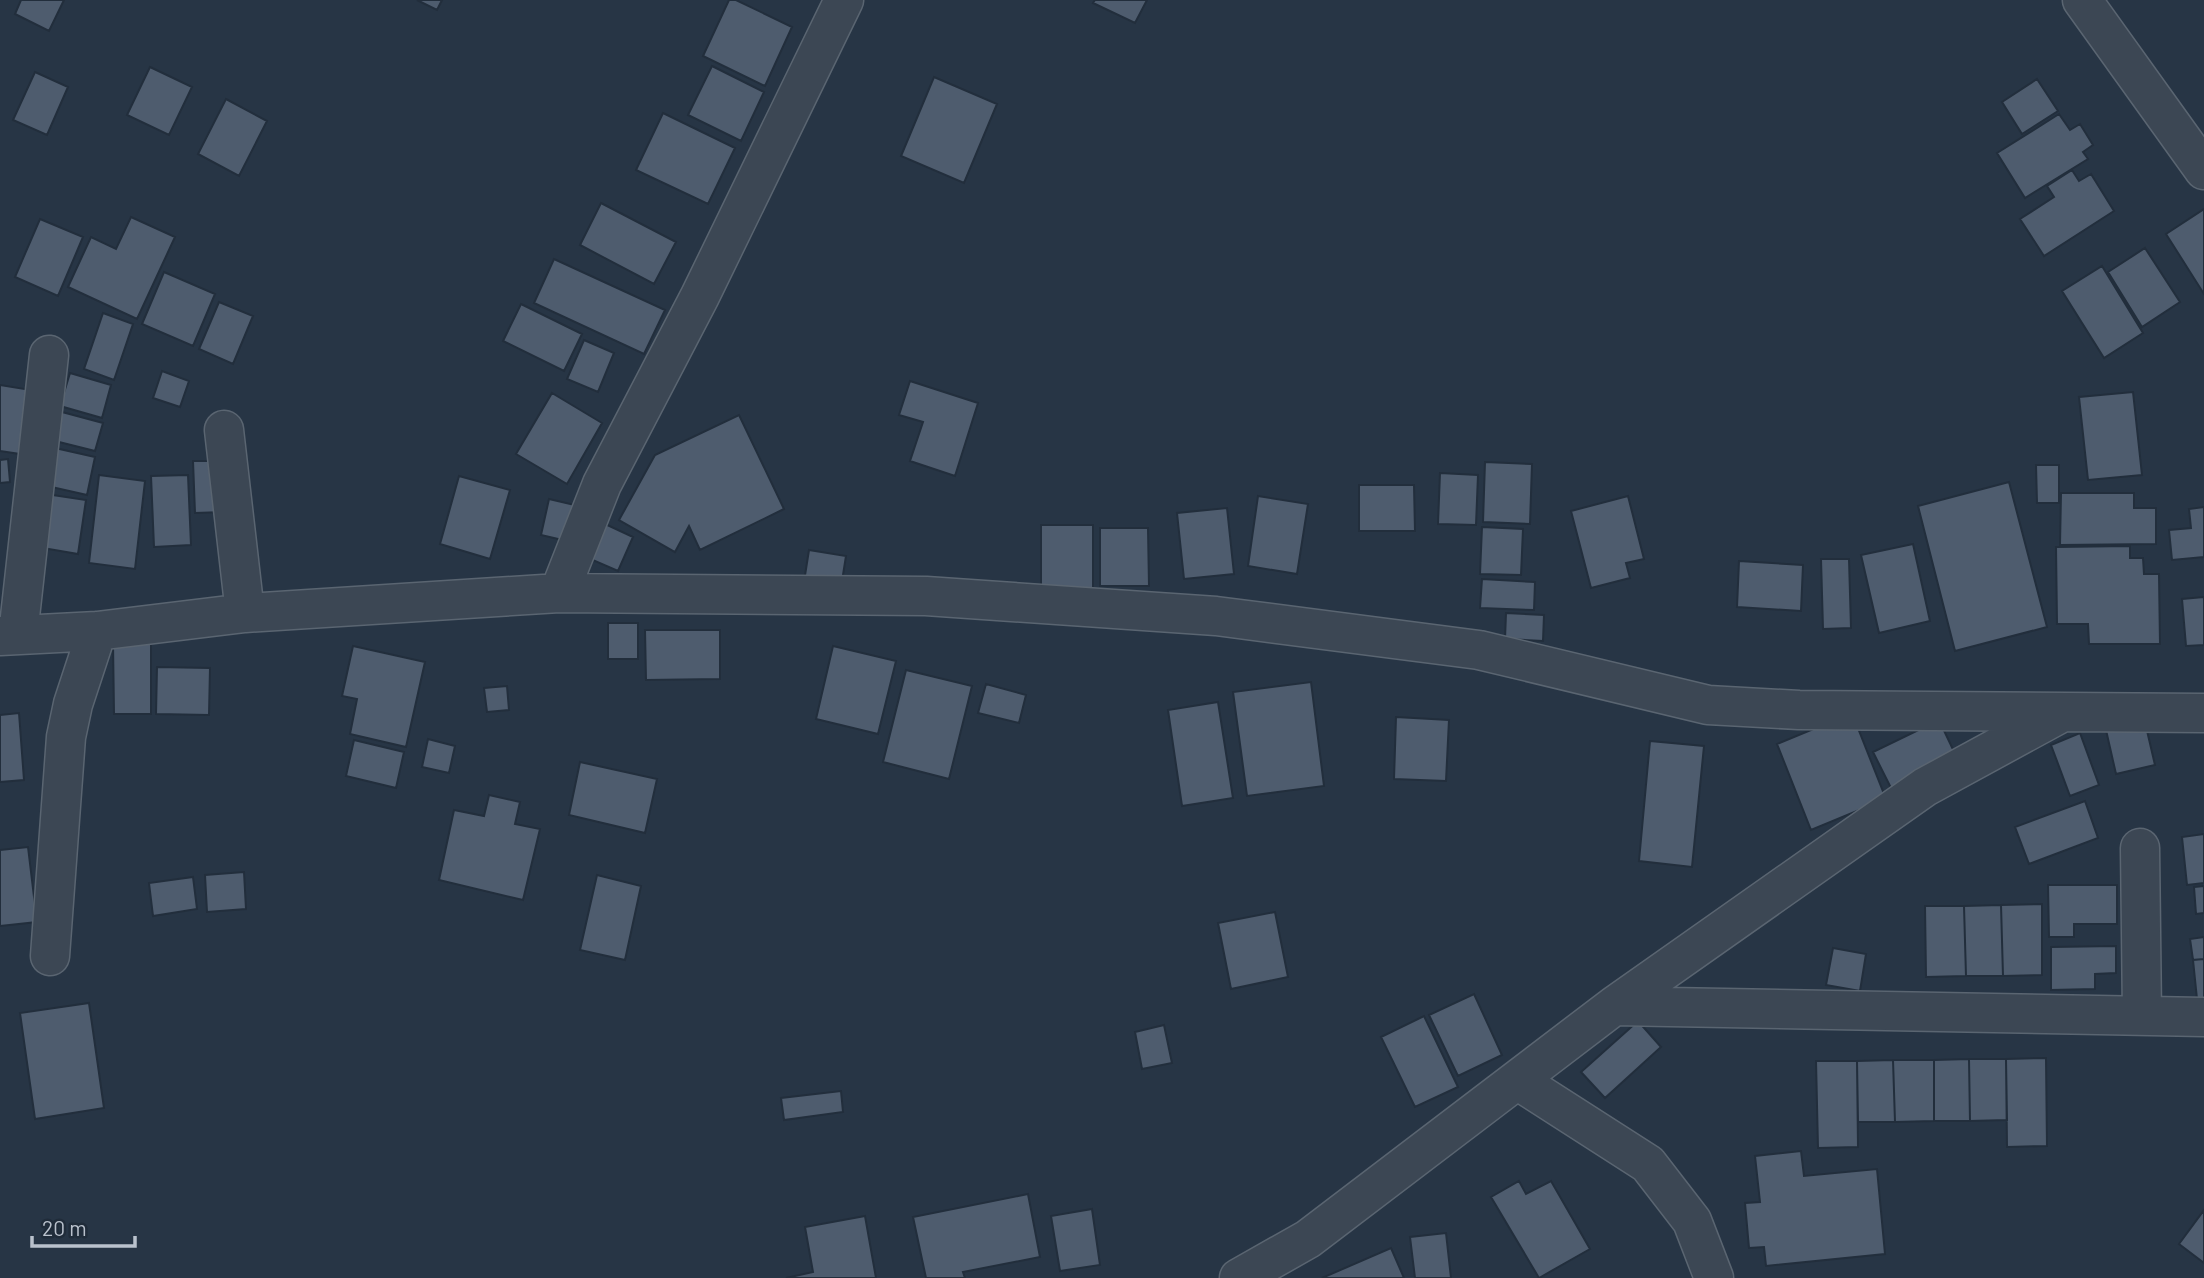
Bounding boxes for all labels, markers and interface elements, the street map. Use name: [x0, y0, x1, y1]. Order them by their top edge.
scale bar: [32, 1204, 135, 1248]
text: 20 m: [42, 1215, 87, 1240]

